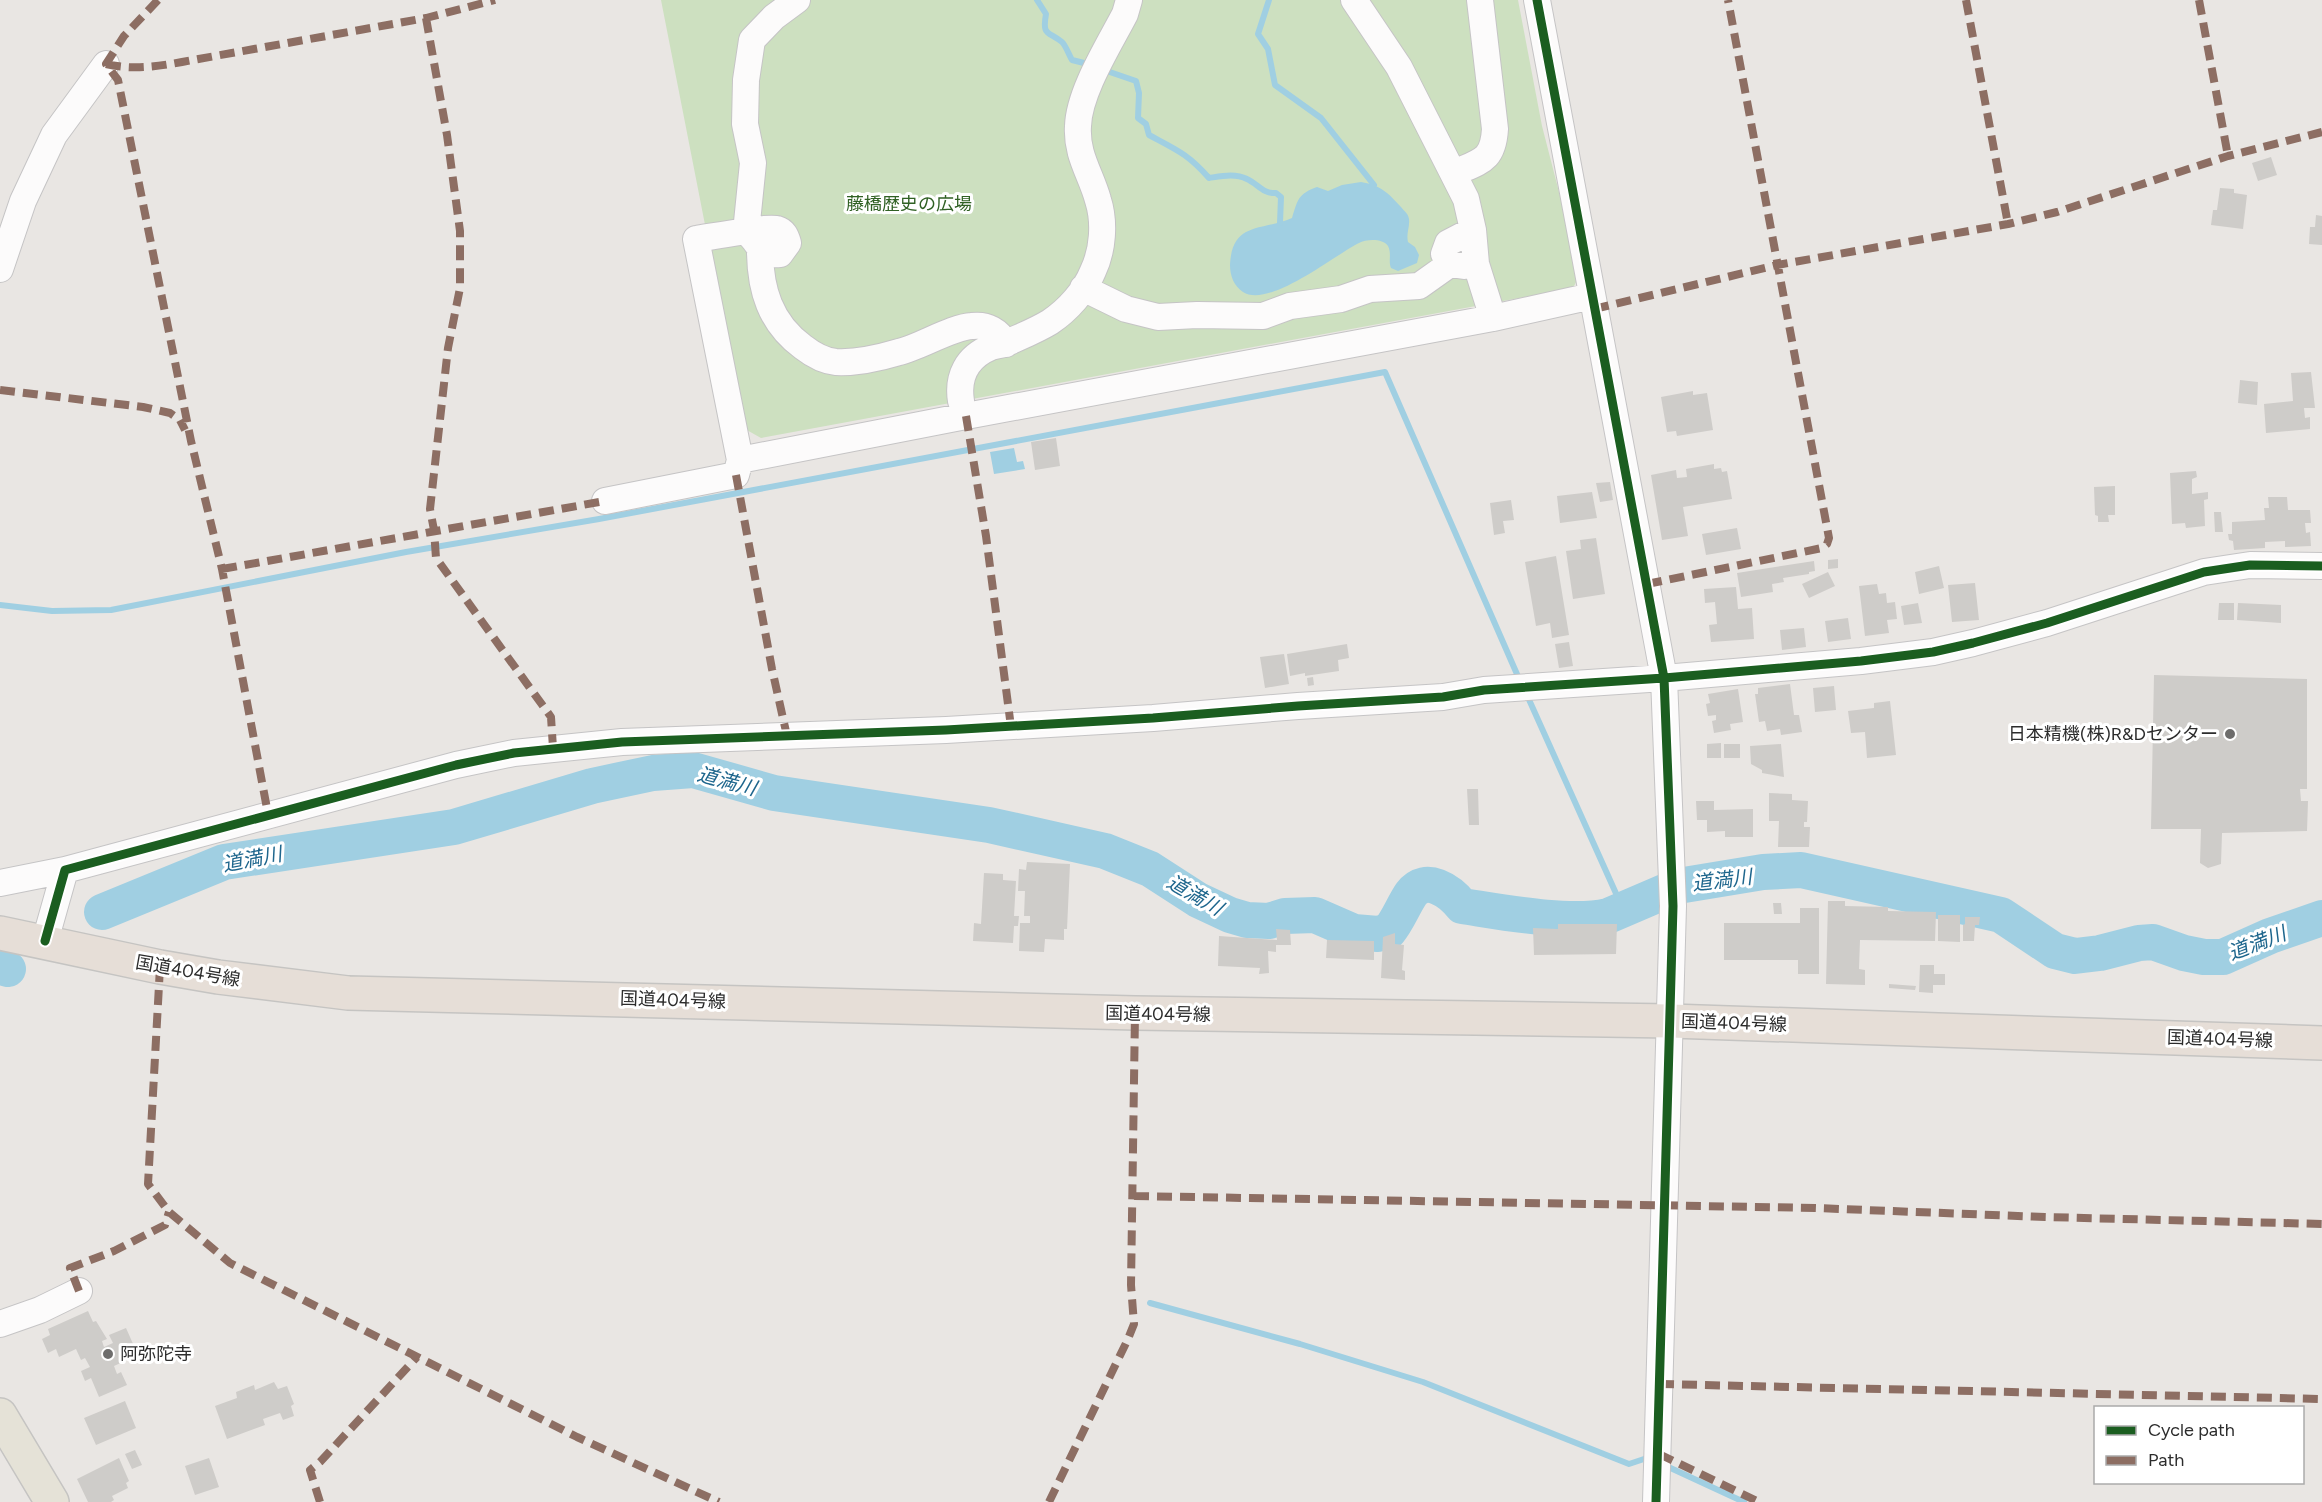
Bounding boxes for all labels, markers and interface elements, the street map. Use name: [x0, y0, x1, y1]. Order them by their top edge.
park label: 藤橋歴史の広場: [846, 193, 972, 215]
place label: 日本精機(株)R&Dセンター: [2008, 723, 2218, 745]
marker: 日本精機(株)R&Dセンター: [2223, 727, 2237, 741]
water label: 道満川: [695, 762, 761, 801]
water label: 道満川: [220, 841, 286, 877]
water label: 道満川: [1691, 864, 1755, 896]
water label: 道満川: [1163, 870, 1229, 921]
water label: 道満川: [2225, 920, 2291, 965]
street label: 国道404号線: [134, 951, 242, 991]
street label: 国道404号線: [620, 987, 726, 1013]
street label: 国道404号線: [1105, 1002, 1211, 1026]
street label: 国道404号線: [1681, 1010, 1787, 1036]
street label: 国道404号線: [2167, 1026, 2273, 1052]
place label: 阿弥陀寺: [120, 1343, 192, 1365]
marker: 阿弥陀寺: [101, 1347, 115, 1361]
legend: [2094, 1406, 2304, 1484]
text: Cycle path: [2148, 1419, 2235, 1441]
text: Path: [2148, 1449, 2184, 1471]

